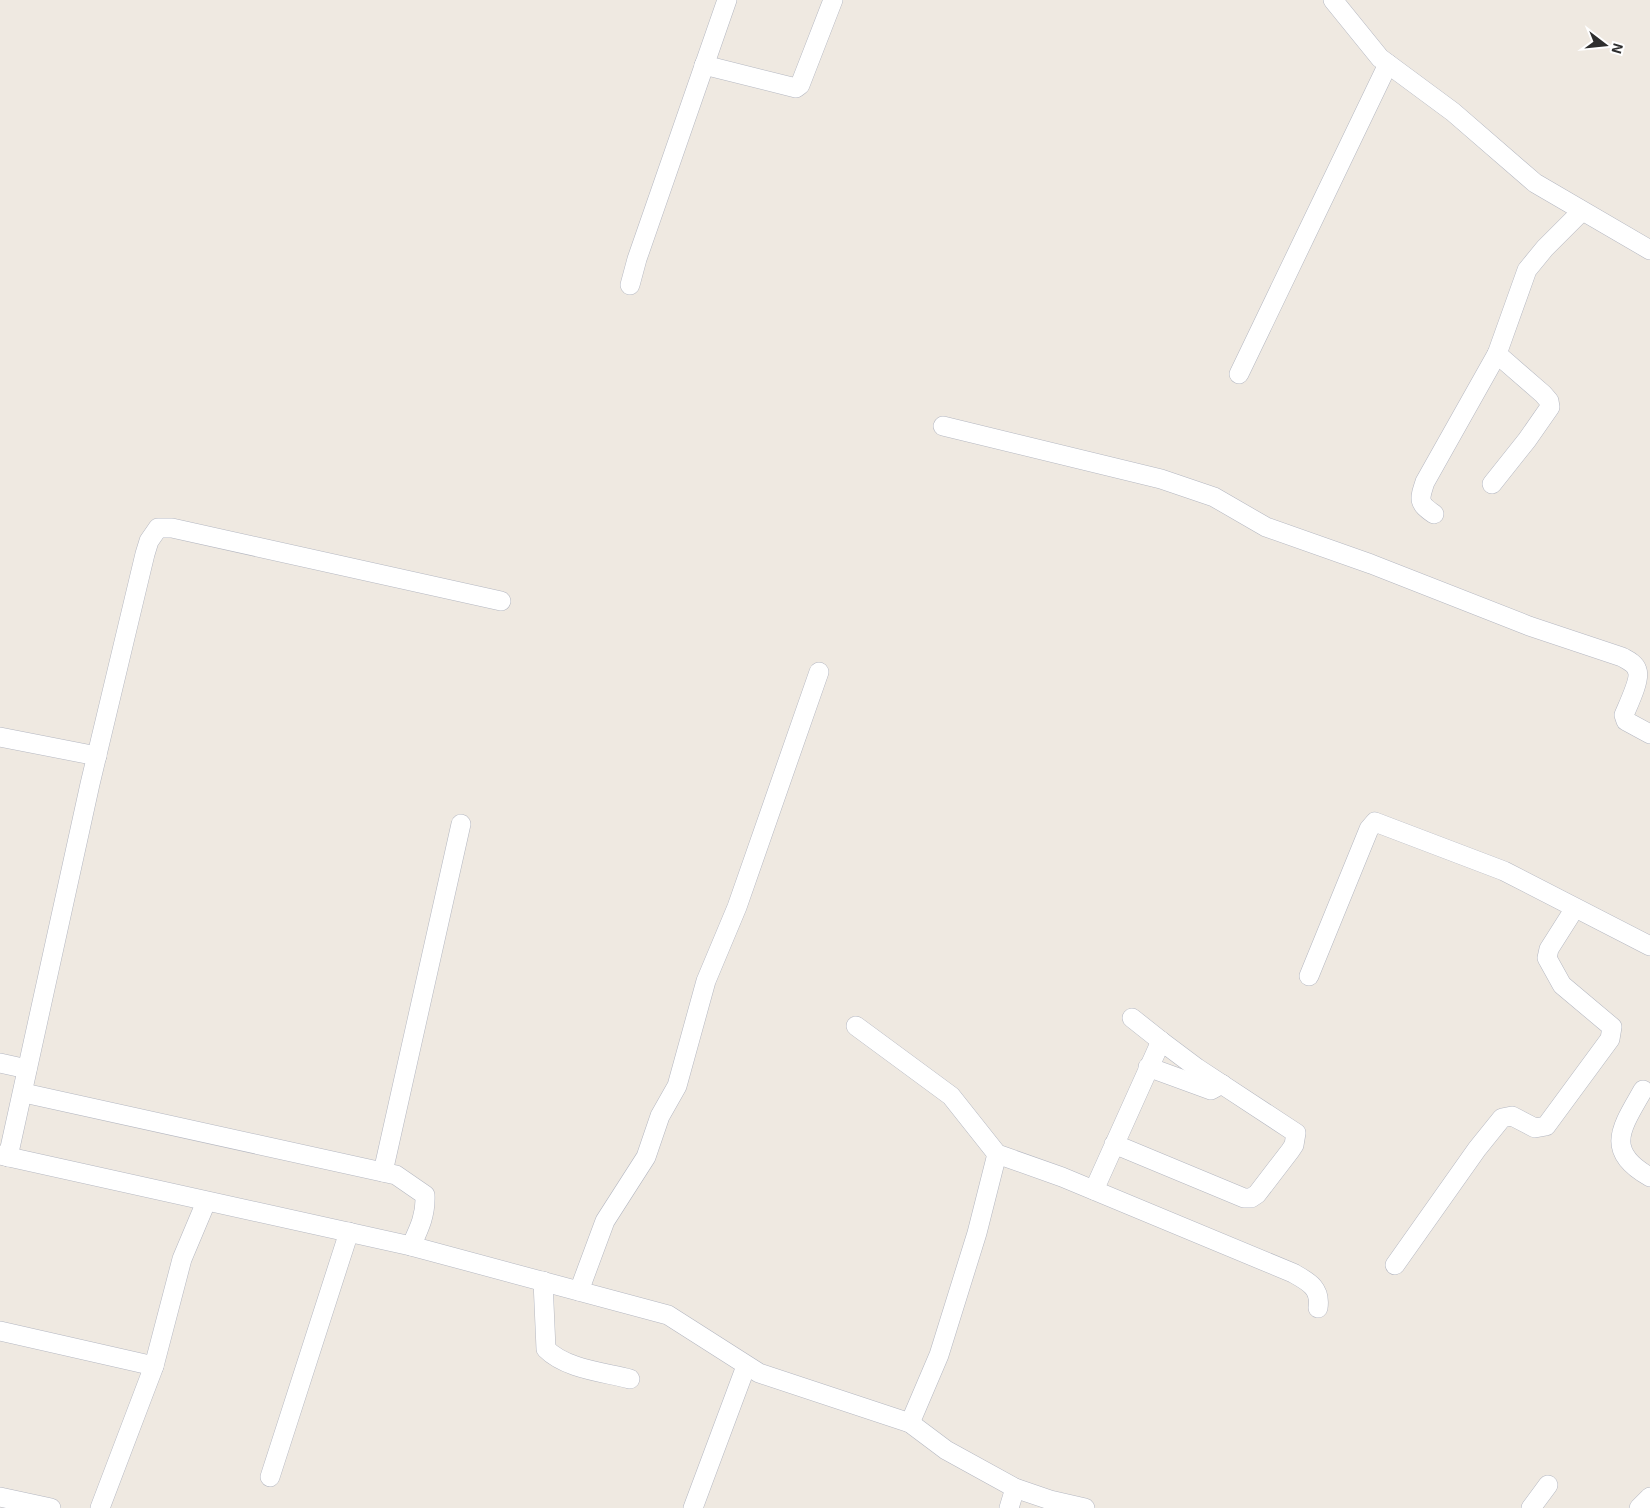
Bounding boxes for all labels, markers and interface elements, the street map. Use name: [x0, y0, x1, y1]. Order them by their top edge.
north arrow: [1580, 20, 1630, 70]
text: N: [1608, 42, 1628, 56]

